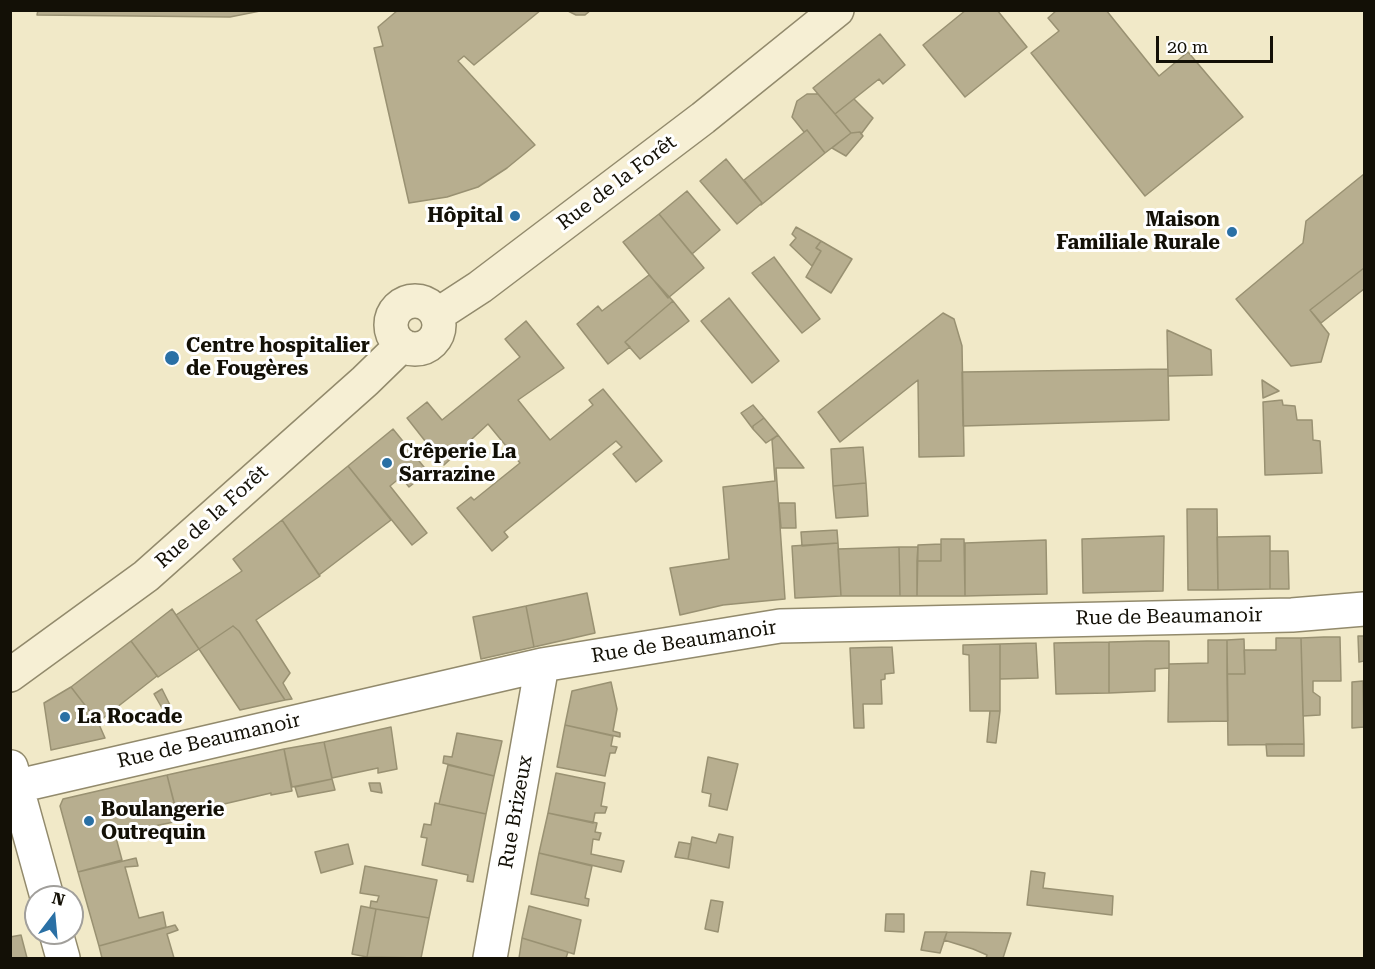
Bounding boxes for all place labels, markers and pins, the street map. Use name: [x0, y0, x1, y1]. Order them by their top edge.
place label: Hôpital: [427, 204, 503, 228]
place label: Maison Familiale Rurale: [1056, 208, 1220, 255]
marker: Hôpital: [508, 209, 522, 223]
marker: Maison Familiale Rurale: [1225, 225, 1239, 239]
place label: Centre hospitalier de Fougères: [186, 334, 370, 381]
marker: Centre hospitalier de Fougères: [163, 349, 181, 367]
place label: Crêperie La Sarrazine: [399, 440, 516, 487]
marker: Crêperie La Sarrazine: [380, 456, 394, 470]
place label: La Rocade: [77, 705, 182, 729]
marker: La Rocade: [58, 710, 72, 724]
place label: Boulangerie Outrequin: [101, 798, 225, 845]
marker: Boulangerie Outrequin: [82, 814, 96, 828]

